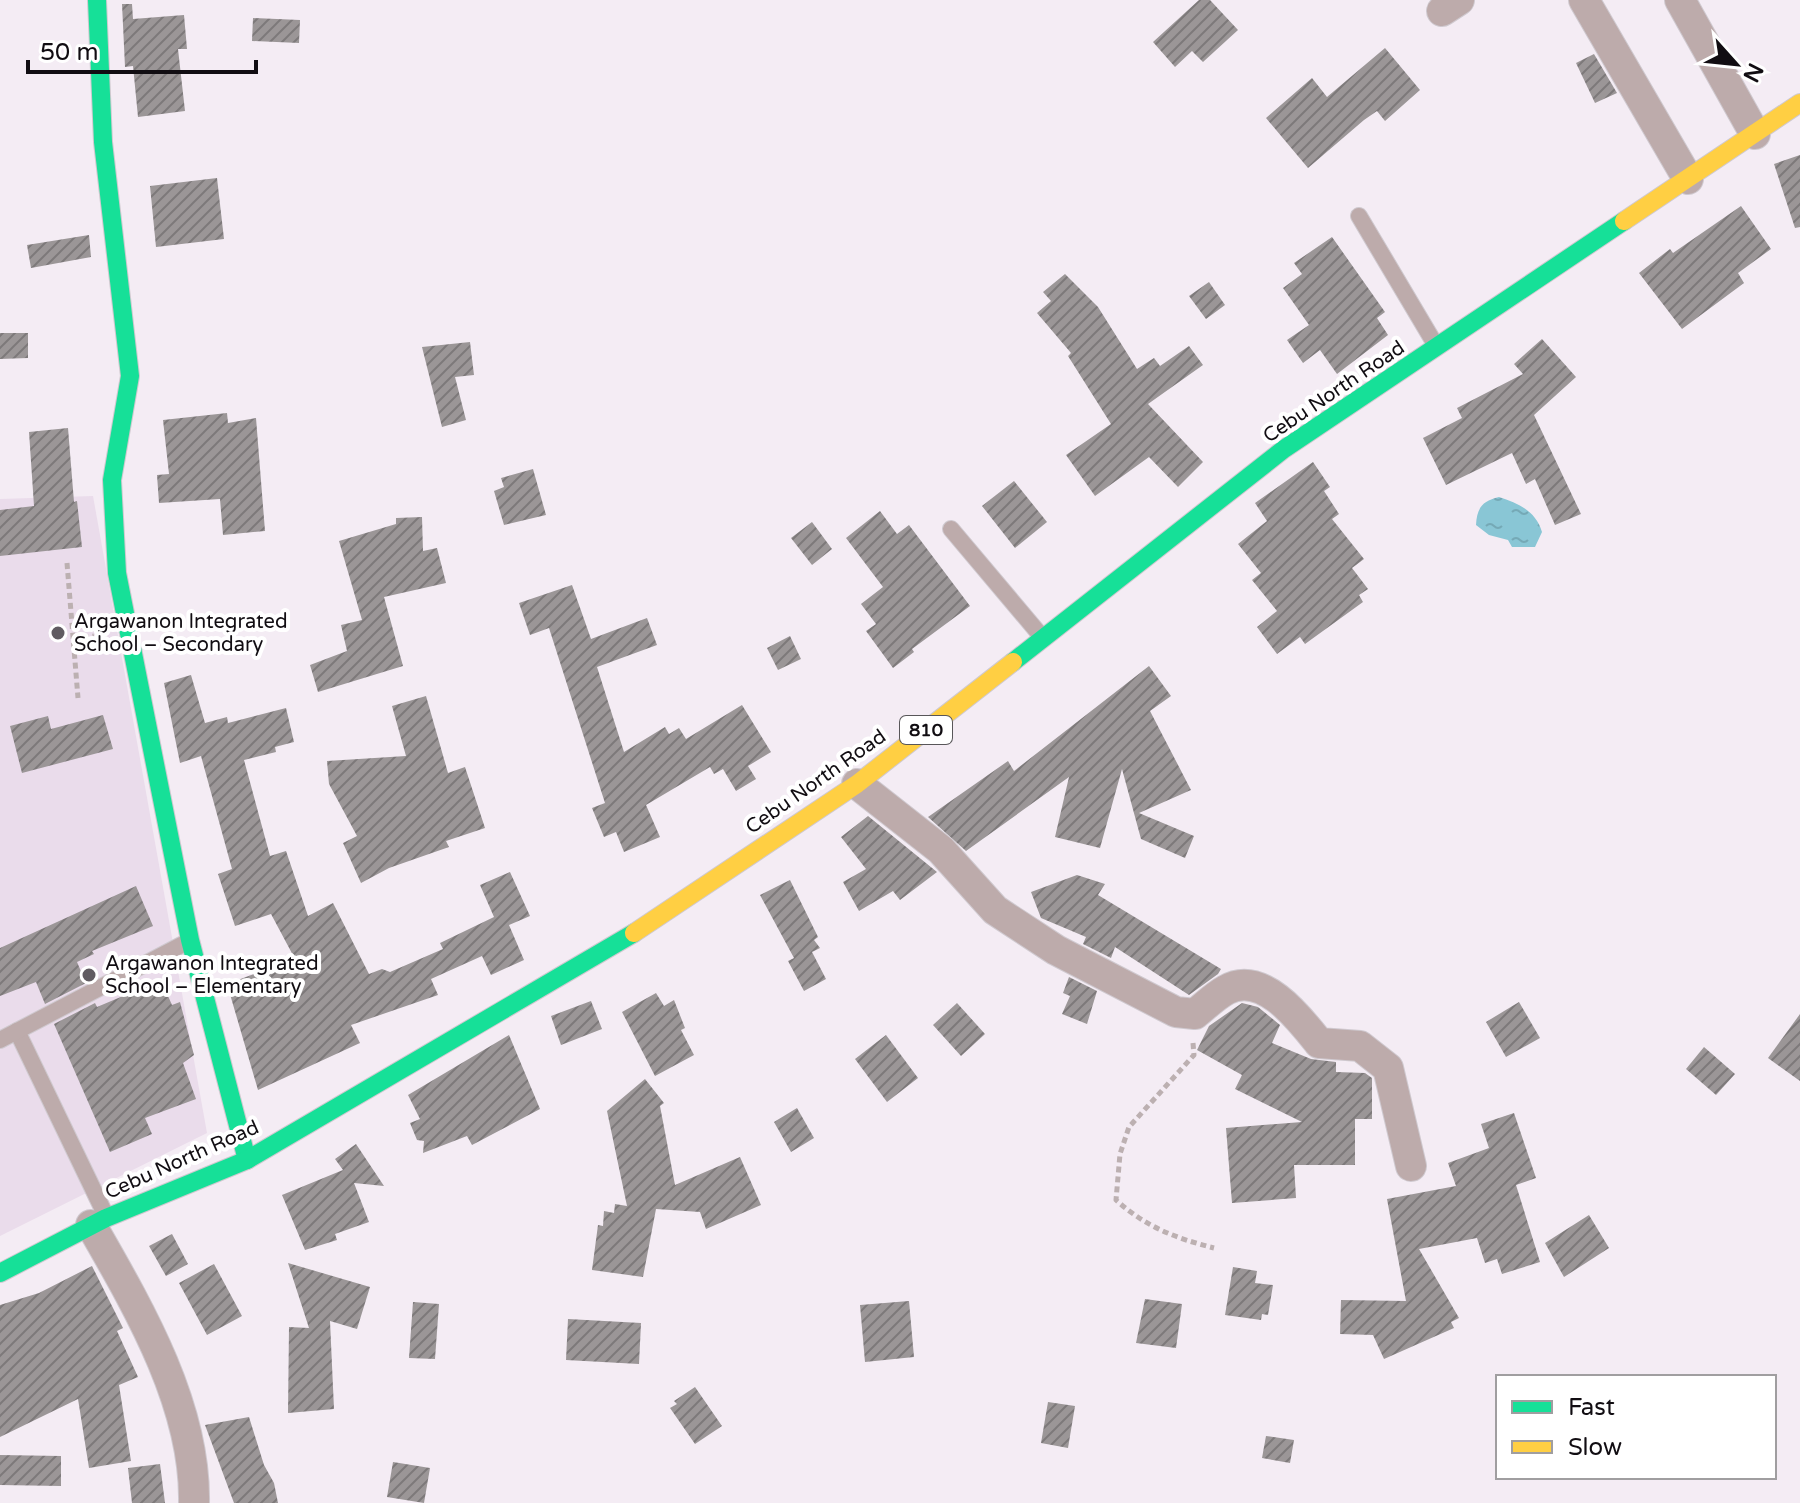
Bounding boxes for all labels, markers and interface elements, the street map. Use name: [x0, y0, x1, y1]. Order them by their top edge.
scale bar: [28, 24, 256, 74]
north arrow: [1696, 24, 1776, 104]
text: 50 m: [40, 38, 98, 67]
text: N: [1737, 59, 1769, 86]
street label: Cebu North Road: [1259, 336, 1409, 448]
place label: Argawanon Integrated School – Secondary: [74, 610, 288, 657]
marker: Argawanon Integrated School – Secondary: [49, 624, 67, 642]
road number: 810: [900, 716, 952, 744]
street label: Cebu North Road: [741, 725, 891, 839]
place label: Argawanon Integrated School – Elementary: [105, 952, 319, 999]
marker: Argawanon Integrated School – Elementary: [80, 966, 98, 984]
street label: Cebu North Road: [101, 1115, 263, 1205]
legend: [1496, 1375, 1776, 1479]
text: Fast: [1568, 1393, 1615, 1422]
text: Slow: [1568, 1433, 1622, 1462]

